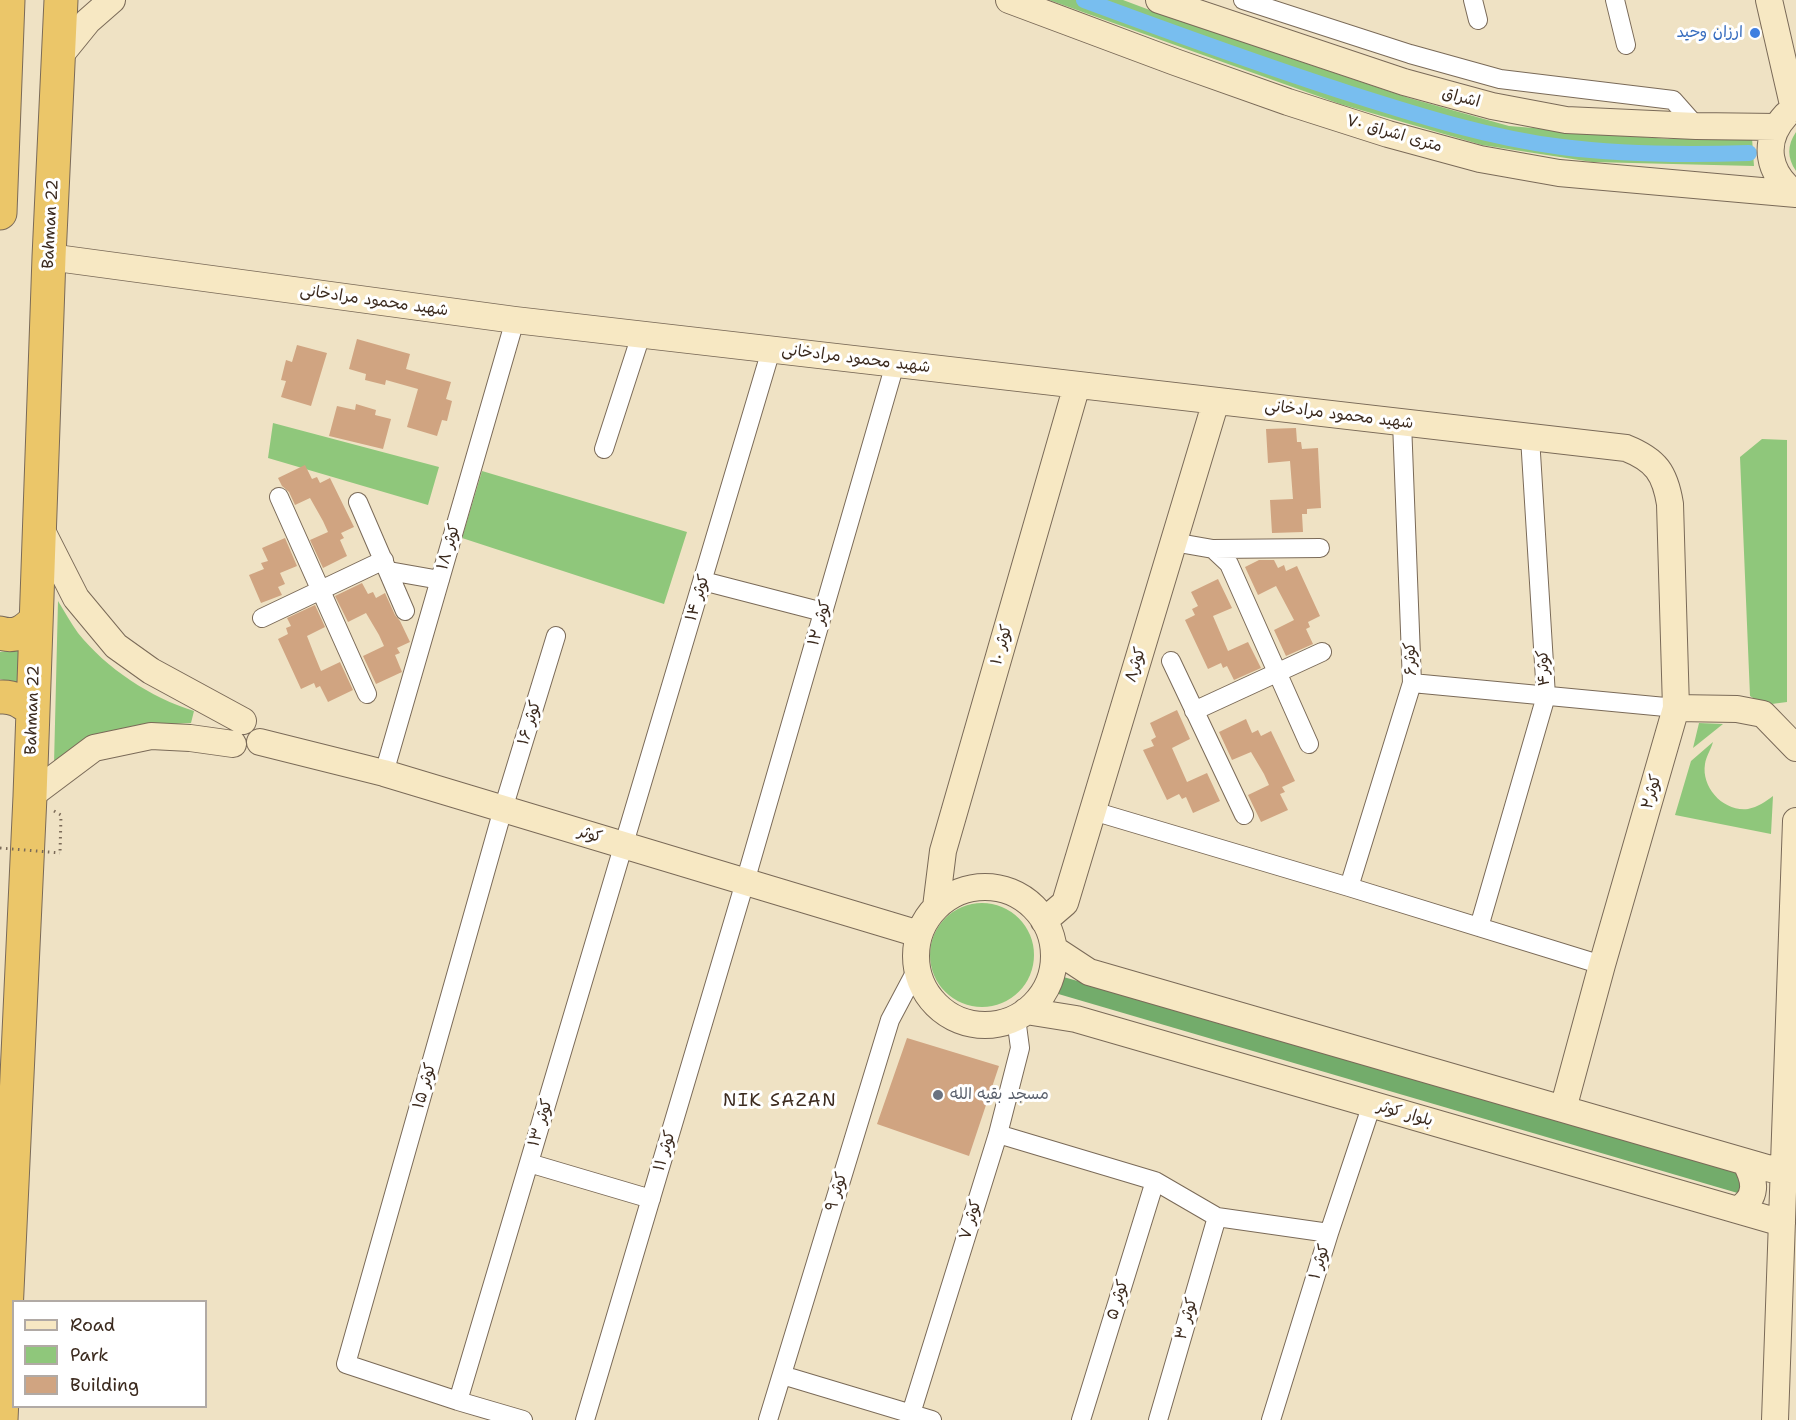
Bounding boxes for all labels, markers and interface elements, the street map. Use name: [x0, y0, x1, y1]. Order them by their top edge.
place label: ارزان وحید: [1676, 23, 1743, 43]
marker: ارزان وحید: [1748, 26, 1762, 40]
street label: اشراق: [1440, 84, 1482, 112]
street label: ۷۰ متری اشراق: [1344, 111, 1444, 157]
street label: Bahman 22: [39, 179, 63, 269]
street label: شهید محمود مرادخانی: [299, 281, 449, 321]
street label: شهید محمود مرادخانی: [781, 340, 931, 378]
street label: شهید محمود مرادخانی: [1264, 396, 1414, 434]
street label: کوثر ۱۸: [433, 522, 465, 572]
street label: کوثر ۱۴: [682, 572, 714, 624]
street label: کوثر ۱۲: [804, 598, 836, 648]
street label: کوثر ۱۰: [987, 623, 1017, 667]
street label: کوثر۶: [1401, 642, 1421, 676]
street label: کوثر۸: [1122, 645, 1150, 685]
street label: کوثر۴: [1533, 649, 1555, 687]
street label: Bahman 22: [22, 665, 44, 755]
street label: کوثر ۱۶: [514, 699, 546, 747]
street label: کوثر۲: [1638, 772, 1666, 812]
street label: کوثر: [576, 822, 604, 848]
street label: ۱۵ کوثر: [409, 1061, 441, 1111]
place label: مسجد بقیه الله: [950, 1085, 1049, 1105]
marker: مسجد بقیه الله: [931, 1088, 945, 1102]
district label: NIK SAZAN: [723, 1090, 837, 1112]
street label: کوثر ۱۳: [525, 1097, 557, 1149]
street label: بلوار کوثر: [1375, 1097, 1435, 1131]
street label: کوثر ۱۱: [650, 1128, 680, 1174]
street label: کوثر ۹: [822, 1170, 852, 1214]
street label: کوثر ۷: [956, 1198, 986, 1242]
street label: کوثر ۱: [1306, 1242, 1334, 1282]
street label: کوثر ۵: [1103, 1278, 1133, 1322]
street label: کوثر ۳: [1172, 1296, 1202, 1342]
legend: [12, 1300, 207, 1408]
text: Road: [70, 1313, 115, 1337]
text: Park: [70, 1343, 109, 1367]
text: Building: [70, 1373, 139, 1397]

